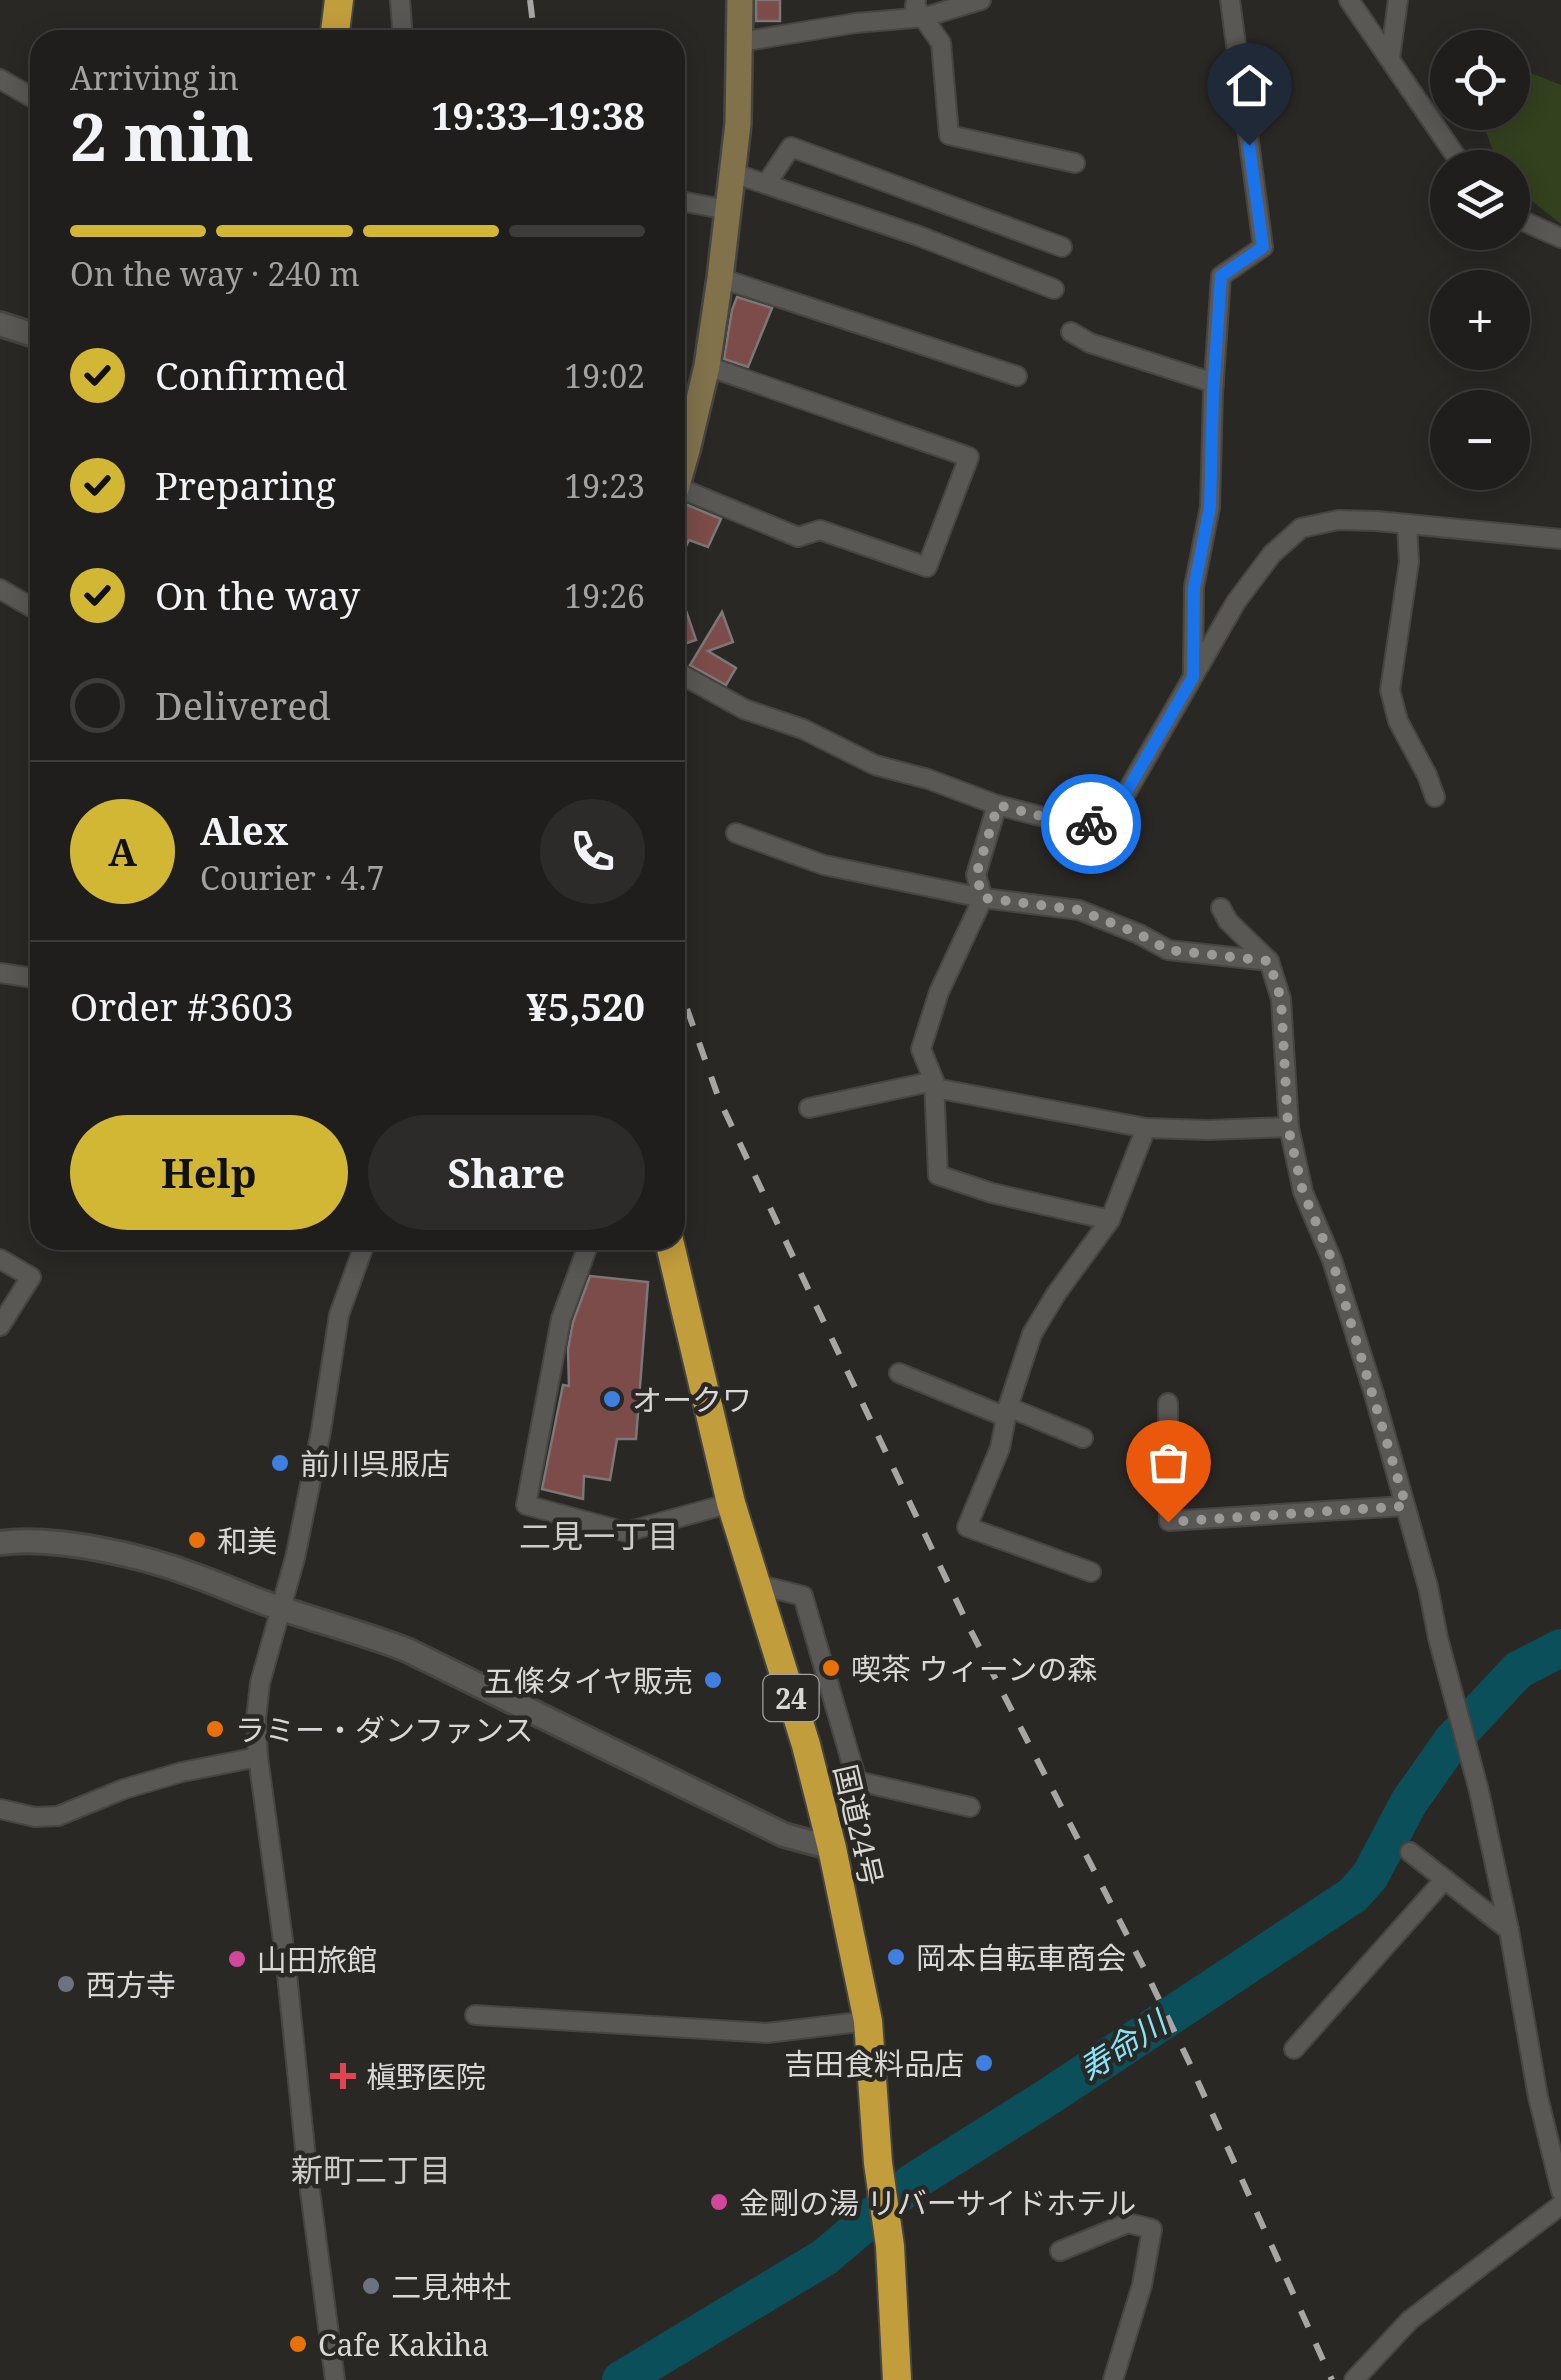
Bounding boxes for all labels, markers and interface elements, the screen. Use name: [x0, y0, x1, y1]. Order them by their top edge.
map controls: [1430, 30, 1530, 490]
button: locate: [1430, 30, 1530, 130]
pin: [1207, 43, 1292, 146]
text: Arriving in: [70, 56, 239, 99]
icon: home: [1222, 58, 1277, 113]
text: 19:33–19:38: [431, 89, 645, 141]
text: 2 min: [70, 92, 254, 180]
button: layers: [1430, 150, 1530, 250]
text: On the way · 240 m: [70, 252, 360, 295]
button: +: [1430, 270, 1530, 370]
icon: check: [70, 348, 125, 403]
text: Confirmed: [155, 349, 347, 401]
text: 19:02: [564, 354, 645, 397]
button: −: [1430, 390, 1530, 490]
icon: check: [70, 458, 125, 513]
text: Preparing: [155, 459, 336, 511]
text: 19:23: [564, 464, 645, 507]
icon: check: [70, 568, 125, 623]
text: On the way: [155, 569, 360, 621]
text: 19:26: [564, 574, 645, 617]
text: Delivered: [155, 679, 331, 731]
courier: [1041, 774, 1141, 874]
icon: bike: [1064, 797, 1119, 852]
button: phone: [540, 799, 645, 904]
text: Alex: [200, 804, 288, 856]
text: A: [108, 825, 137, 877]
text: Courier · 4.7: [200, 856, 384, 899]
text: Order #3603: [70, 980, 294, 1032]
text: ¥5,520: [526, 980, 645, 1032]
button: Help: [70, 1115, 348, 1230]
button: Share: [368, 1115, 645, 1230]
place label: オークワ: [632, 1379, 752, 1420]
marker: オークワ: [601, 1388, 623, 1410]
pin: [1126, 1420, 1211, 1523]
icon: bag: [1141, 1435, 1196, 1490]
place label: 前川呉服店: [300, 1443, 450, 1484]
marker: 前川呉服店: [269, 1452, 291, 1474]
district label: 二見一丁目: [519, 1514, 679, 1557]
place label: 和美: [217, 1520, 277, 1561]
marker: 和美: [186, 1529, 208, 1551]
place label: 喫茶 ウィーンの森: [851, 1648, 1097, 1689]
marker: 喫茶 ウィーンの森: [820, 1657, 842, 1679]
place label: 五條タイヤ販売: [484, 1660, 693, 1701]
marker: 五條タイヤ販売: [702, 1669, 724, 1691]
road number: 24: [764, 1675, 818, 1721]
place label: ラミー・ダンファンス: [235, 1709, 534, 1750]
marker: ラミー・ダンファンス: [204, 1718, 226, 1740]
street label: 国道24号: [825, 1760, 893, 1890]
place label: 岡本自転車商会: [916, 1937, 1126, 1978]
place label: 山田旅館: [257, 1939, 377, 1980]
marker: 岡本自転車商会: [885, 1946, 907, 1968]
marker: 山田旅館: [226, 1948, 248, 1970]
place label: 西方寺: [86, 1964, 176, 2005]
marker: 西方寺: [55, 1973, 77, 1995]
water label: 寿命川: [1070, 1999, 1176, 2089]
place label: 吉田食料品店: [784, 2043, 964, 2084]
marker: 吉田食料品店: [973, 2052, 995, 2074]
place label: 槇野医院: [366, 2056, 486, 2097]
marker: 槇野医院: [330, 2063, 356, 2089]
district label: 新町二丁目: [291, 2148, 451, 2191]
place label: 金剛の湯 リバーサイドホテル: [739, 2182, 1136, 2223]
marker: 金剛の湯 リバーサイドホテル: [708, 2191, 730, 2213]
place label: 二見神社: [391, 2266, 511, 2307]
marker: 二見神社: [360, 2275, 382, 2297]
place label: Cafe Kakiha: [318, 2324, 489, 2365]
marker: Cafe Kakiha: [287, 2333, 309, 2355]

